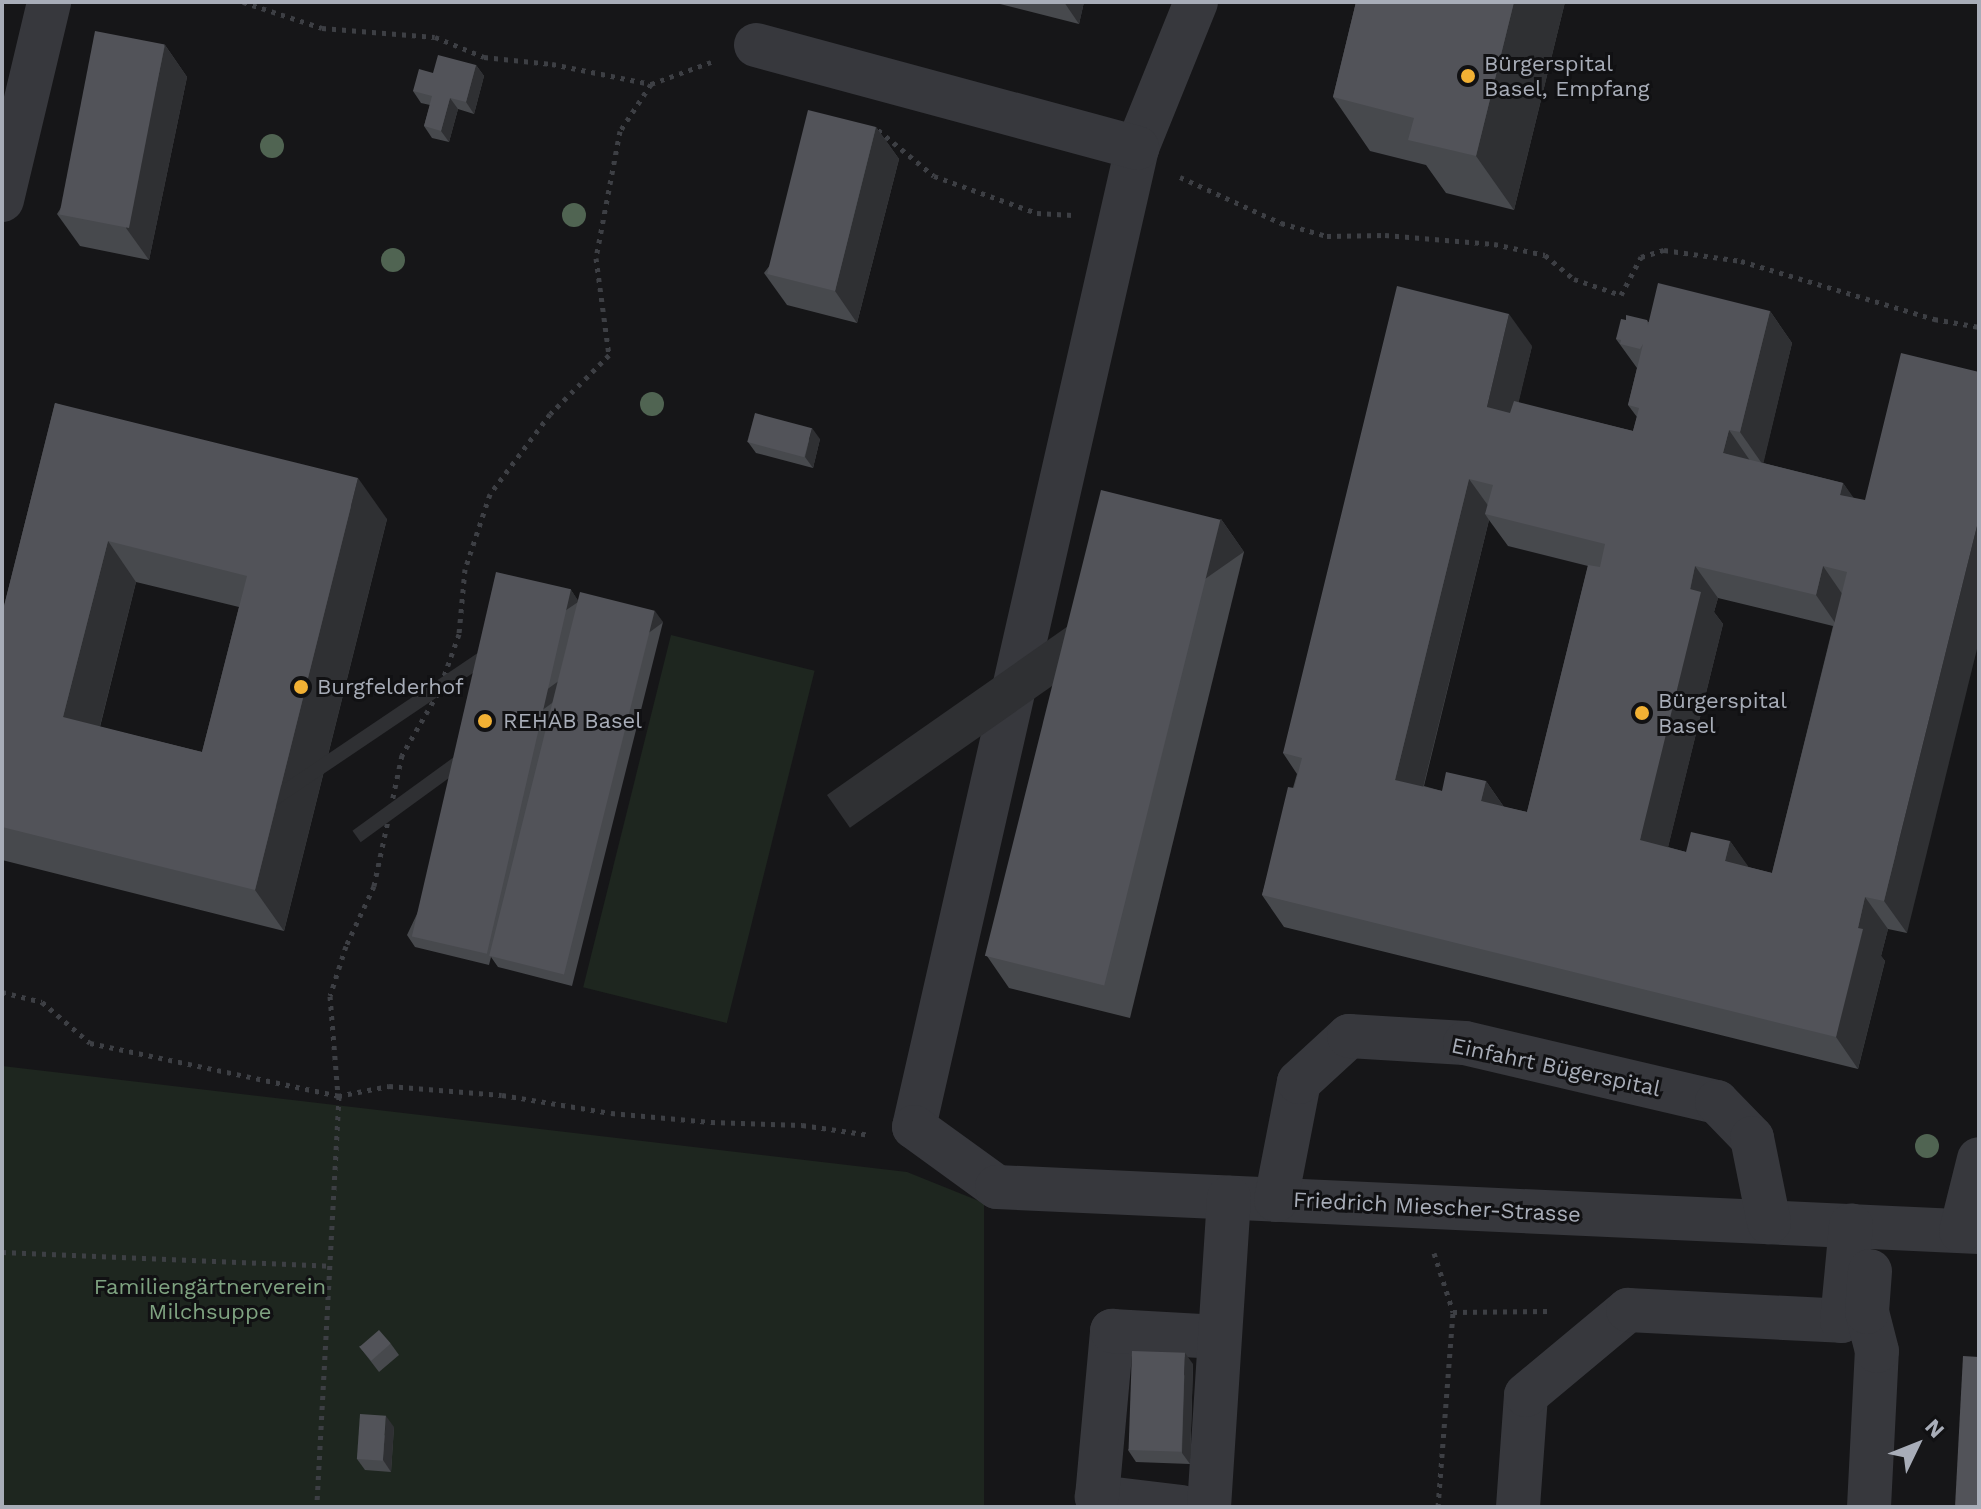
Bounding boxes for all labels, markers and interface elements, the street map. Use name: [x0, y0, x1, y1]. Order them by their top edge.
place label: Bürgerspital Basel, Empfang: [1484, 50, 1650, 102]
marker: Bürgerspital Basel, Empfang: [1459, 67, 1477, 85]
place label: Burgfelderhof: [317, 674, 464, 700]
marker: Burgfelderhof: [292, 678, 310, 696]
place label: Bürgerspital Basel: [1658, 687, 1787, 738]
marker: Bürgerspital Basel: [1633, 704, 1651, 722]
place label: REHAB Basel: [503, 708, 642, 734]
marker: REHAB Basel: [474, 710, 496, 732]
street label: Einfahrt Bügerspital: [1449, 1032, 1663, 1102]
street label: Friedrich Miescher-Strasse: [1292, 1186, 1582, 1228]
park label: Familiengärtnerverein Milchsuppe: [94, 1273, 326, 1324]
north arrow: [1877, 1405, 1957, 1485]
text: N: [1920, 1414, 1950, 1443]

